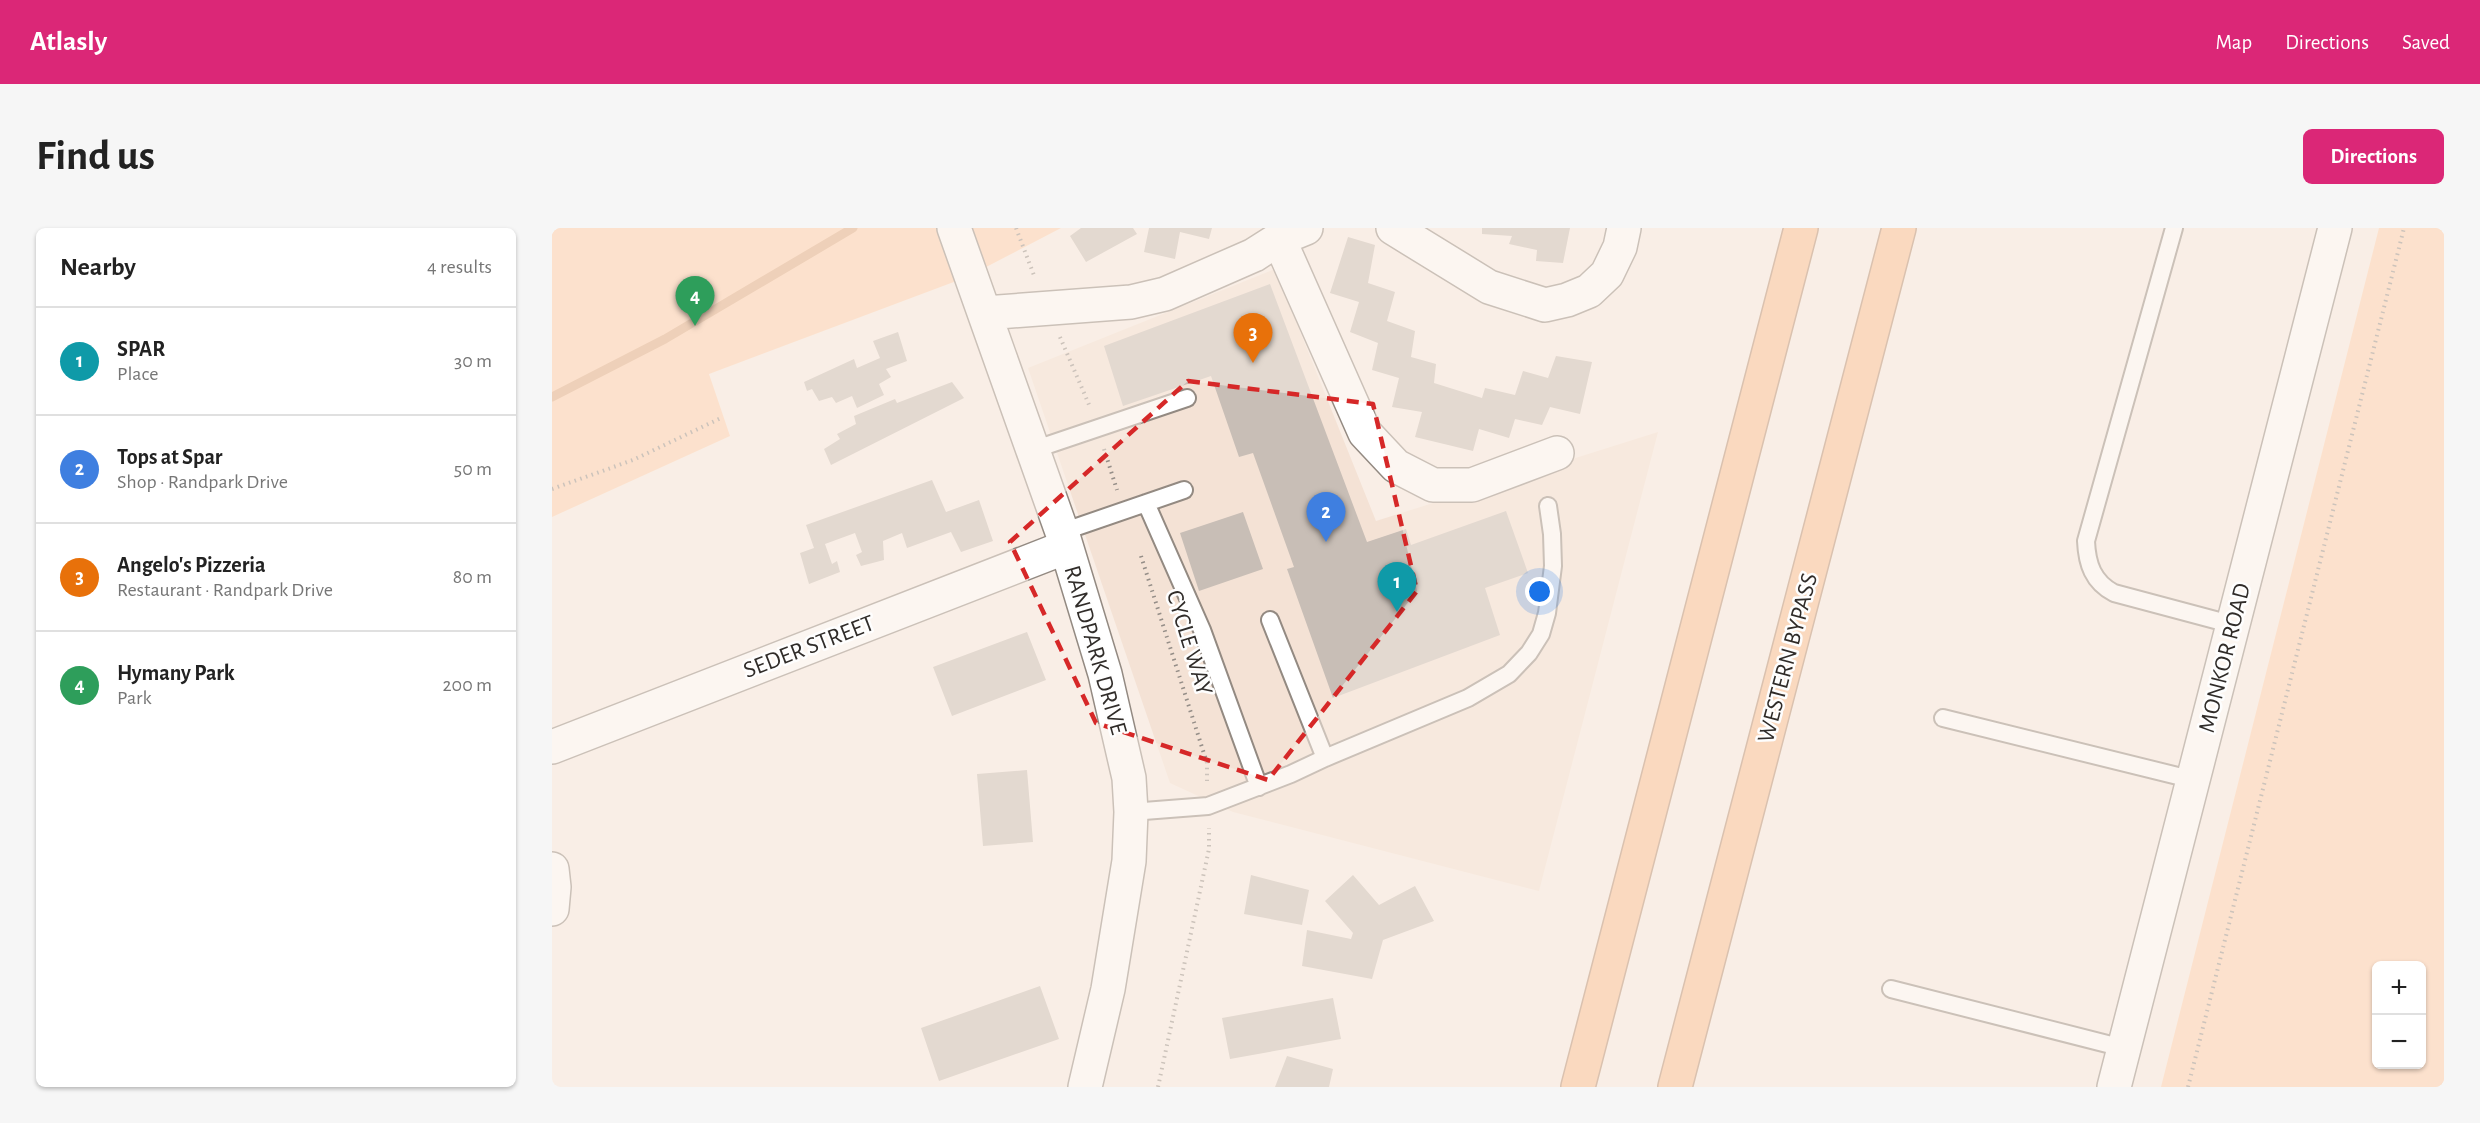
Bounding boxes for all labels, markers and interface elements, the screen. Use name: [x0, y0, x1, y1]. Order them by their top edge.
text: Atlasly: [30, 28, 107, 56]
text: Map: [2216, 32, 2252, 53]
text: Directions: [2285, 32, 2369, 53]
text: Saved: [2402, 32, 2450, 53]
button: Directions: [2303, 129, 2444, 184]
text: Find us: [36, 135, 155, 177]
text: Nearby: [60, 254, 136, 280]
text: 4 results: [427, 257, 492, 277]
pin: 4: [676, 276, 714, 326]
pin: 3: [1234, 314, 1272, 363]
text: SPAR: [117, 338, 165, 360]
text: 1: [76, 351, 83, 371]
text: 30 m: [454, 351, 492, 371]
text: Place: [117, 364, 158, 384]
text: Tops at Spar: [117, 446, 223, 468]
text: 2: [75, 459, 84, 479]
text: 50 m: [454, 459, 492, 479]
text: Shop · Randpark Drive: [117, 472, 288, 492]
pin: 2: [1306, 492, 1346, 542]
text: Angelo's Pizzeria: [117, 554, 266, 576]
pin: 1: [1378, 562, 1416, 612]
street label: RANDPARK DRIVE: [1059, 563, 1131, 738]
text: 3: [75, 567, 84, 587]
text: 80 m: [453, 567, 492, 587]
street label: WESTERN BYPASS: [1754, 571, 1822, 745]
your location: [1525, 577, 1554, 606]
text: Restaurant · Randpark Drive: [117, 580, 333, 600]
street label: MONKOR ROAD: [2195, 581, 2255, 735]
street label: CYCLE WAY: [1162, 588, 1216, 699]
street label: SEDER STREET: [740, 611, 878, 683]
text: Hymany Park: [117, 662, 235, 684]
text: 4: [74, 675, 85, 695]
text: 200 m: [442, 675, 492, 695]
text: Park: [117, 688, 152, 708]
map controls: [2372, 961, 2426, 1069]
button: +: [2372, 961, 2426, 1015]
button: −: [2372, 1015, 2426, 1069]

